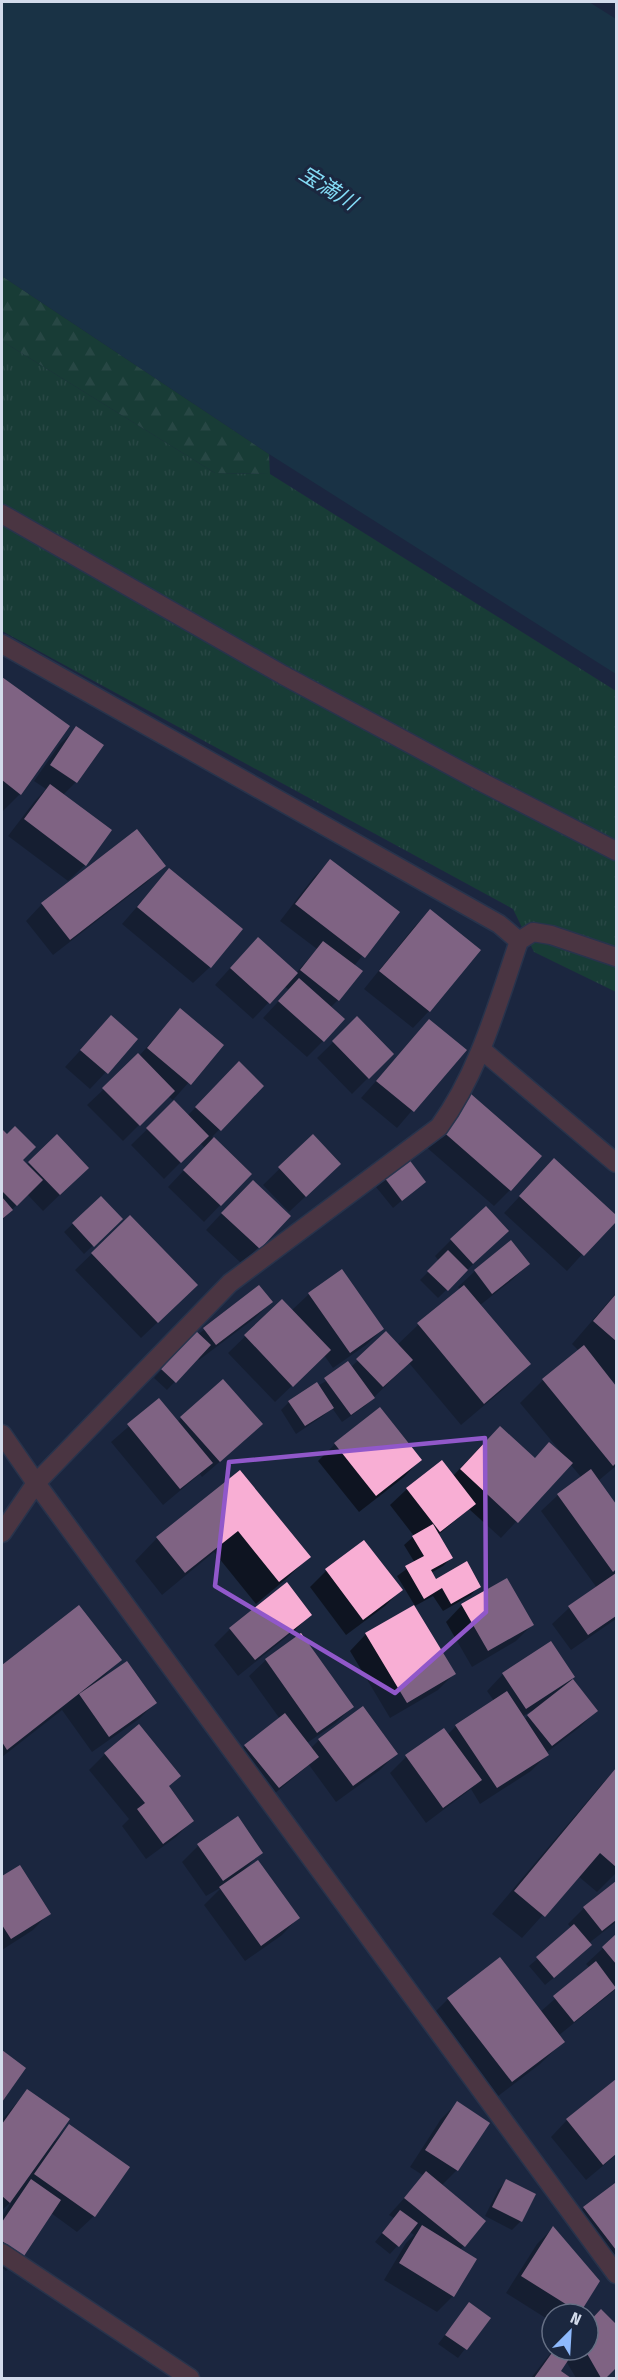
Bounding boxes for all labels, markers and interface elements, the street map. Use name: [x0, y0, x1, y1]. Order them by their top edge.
water label: 宝満川: [294, 160, 363, 217]
north arrow: [540, 2302, 600, 2362]
text: N: [568, 2308, 584, 2329]

